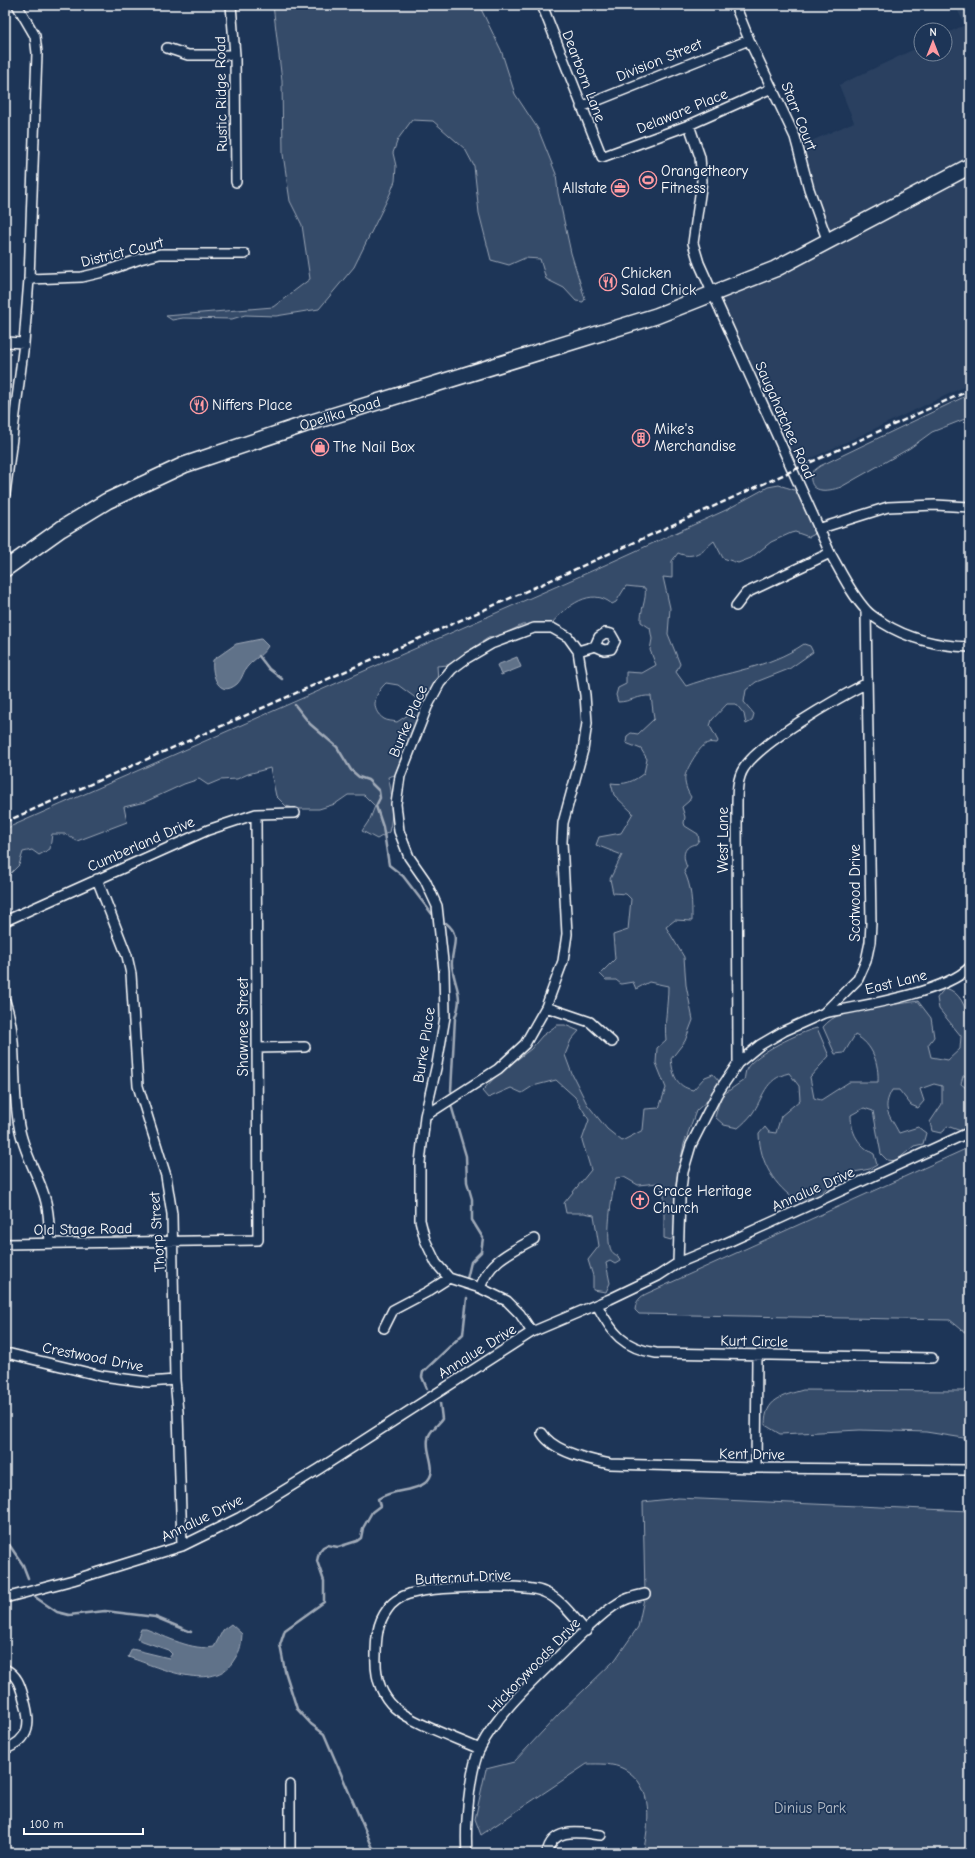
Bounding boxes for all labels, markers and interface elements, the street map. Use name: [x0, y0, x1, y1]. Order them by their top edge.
north arrow: [913, 22, 953, 62]
text: N: [929, 26, 937, 39]
street label: Dearborn Lane: [558, 28, 610, 125]
street label: Division Street: [613, 34, 705, 85]
street label: Rustic Ridge Road: [211, 36, 231, 152]
street label: Starr Court: [777, 79, 821, 153]
street label: Delaware Place: [634, 84, 731, 137]
place label: Orangetheory Fitness: [661, 162, 749, 197]
sports icon: Orangetheory Fitness: [638, 170, 658, 190]
office icon: Allstate: [610, 178, 630, 198]
place label: Allstate: [563, 179, 607, 197]
street label: District Court: [79, 233, 166, 271]
place label: Chicken Salad Chick: [621, 264, 697, 299]
restaurant icon: Chicken Salad Chick: [598, 272, 618, 292]
street label: Saugahatchee Road: [751, 358, 819, 482]
street label: Opelika Road: [297, 393, 383, 435]
restaurant icon: Niffers Place: [189, 395, 209, 415]
place label: Niffers Place: [212, 396, 293, 414]
place label: Mike's Merchandise: [654, 420, 736, 455]
building icon: Mike's Merchandise: [631, 428, 651, 448]
shop icon: The Nail Box: [310, 437, 330, 457]
place label: The Nail Box: [333, 438, 416, 456]
street label: Burke Place: [385, 682, 431, 760]
street label: West Lane: [714, 807, 732, 873]
street label: Cumberland Drive: [85, 812, 198, 876]
street label: Scotwood Drive: [846, 844, 864, 942]
street label: East Lane: [863, 966, 929, 998]
street label: Shawnee Street: [234, 977, 252, 1076]
street label: Burke Place: [409, 1005, 439, 1084]
street label: Annalue Drive: [769, 1163, 858, 1215]
place label: Grace Heritage Church: [653, 1182, 752, 1217]
church icon: Grace Heritage Church: [630, 1190, 650, 1210]
street label: Thorp Street: [145, 1191, 169, 1273]
street label: Old Stage Road: [34, 1219, 132, 1239]
street label: Annalue Drive: [435, 1320, 520, 1382]
street label: Kurt Circle: [720, 1331, 788, 1351]
street label: Crestwood Drive: [41, 1338, 146, 1376]
street label: Kent Drive: [719, 1444, 786, 1464]
street label: Annalue Drive: [158, 1490, 246, 1546]
street label: Butternut Drive: [415, 1565, 512, 1589]
street label: Hickorywoods Drive: [484, 1613, 584, 1716]
park label: Dinius Park: [774, 1799, 847, 1817]
scale bar: [24, 1810, 143, 1836]
text: 100 m: [30, 1817, 63, 1831]

